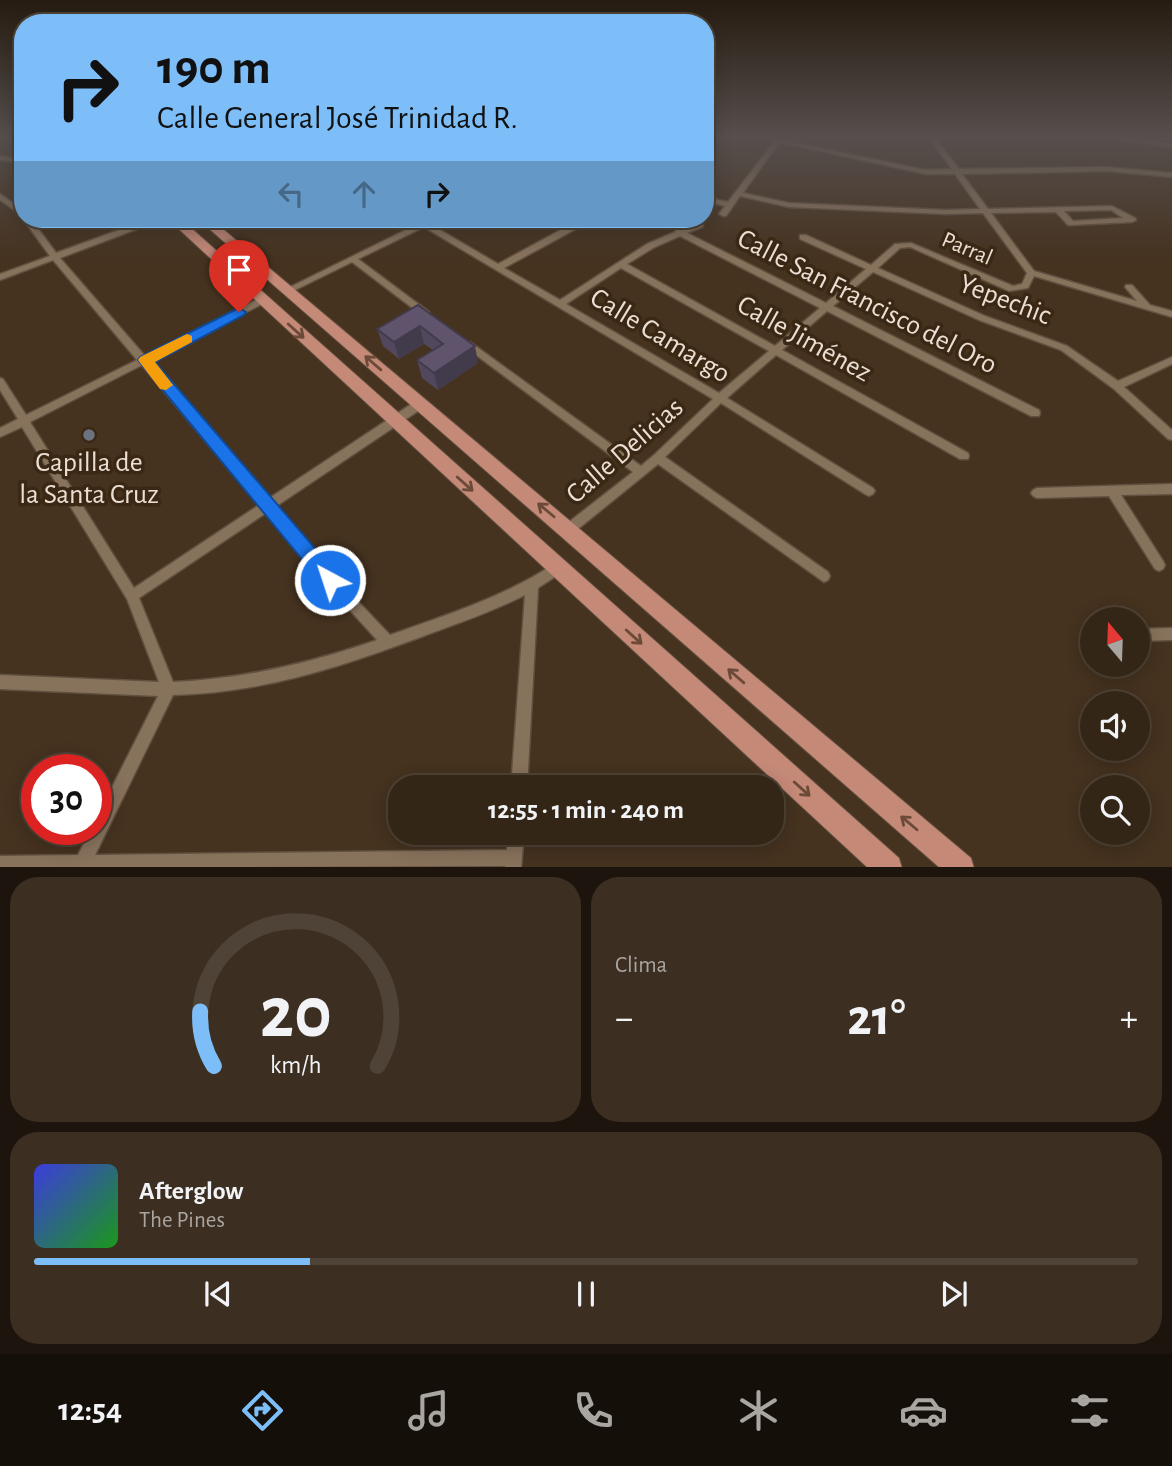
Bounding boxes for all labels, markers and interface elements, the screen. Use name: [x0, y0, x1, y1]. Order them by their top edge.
icon: right: [42, 42, 133, 133]
text: 190 m: [157, 44, 271, 93]
text: Calle General José Trinidad R.: [157, 102, 518, 134]
icon: left: [272, 175, 310, 213]
icon: ahead: [345, 175, 383, 213]
icon: right: [418, 175, 456, 213]
street label: Calle San Francisco del Oro: [733, 224, 1001, 380]
street label: Parral: [938, 228, 996, 270]
pin: [209, 240, 269, 312]
icon: arrive: [220, 251, 258, 289]
street label: Yepechic: [955, 270, 1055, 330]
street label: Calle Camargo: [585, 283, 735, 389]
street label: Calle Jiménez: [732, 291, 876, 387]
one-way arrow: [287, 323, 305, 339]
one-way arrow: [364, 355, 382, 371]
street label: Calle Delicias: [561, 393, 689, 509]
marker: Capilla de la Santa Cruz: [81, 427, 97, 443]
place label: Capilla de la Santa Cruz: [19, 449, 159, 509]
one-way arrow: [456, 476, 474, 492]
one-way arrow: [538, 502, 556, 518]
position arrow: [293, 543, 367, 617]
north arrow: [1080, 607, 1150, 677]
map controls: [1080, 607, 1150, 845]
one-way arrow: [625, 628, 642, 645]
one-way arrow: [727, 668, 745, 684]
button: sound: [1080, 691, 1150, 761]
speed limit sign: 30: [21, 754, 112, 845]
button: search: [1080, 775, 1150, 845]
one-way arrow: [793, 781, 811, 797]
text: 12:55 · 1 min · 240 m: [488, 797, 684, 823]
one-way arrow: [901, 815, 919, 831]
text: Clima: [615, 954, 667, 977]
text: 20: [259, 978, 332, 1051]
text: 21°: [847, 992, 906, 1044]
text: −: [615, 1000, 633, 1038]
text: +: [1120, 1000, 1138, 1038]
text: km/h: [270, 1052, 321, 1077]
text: Afterglow: [139, 1178, 243, 1204]
text: The Pines: [139, 1209, 225, 1232]
icon: previous: [199, 1275, 237, 1313]
icon: pause: [567, 1275, 605, 1313]
icon: next: [935, 1275, 973, 1313]
icon: directions: [238, 1386, 287, 1435]
icon: music: [404, 1386, 453, 1435]
icon: phone: [569, 1386, 618, 1435]
icon: climate: [734, 1386, 783, 1435]
icon: car: [899, 1386, 948, 1435]
icon: filters: [1065, 1386, 1114, 1435]
text: 12:54: [58, 1394, 122, 1426]

